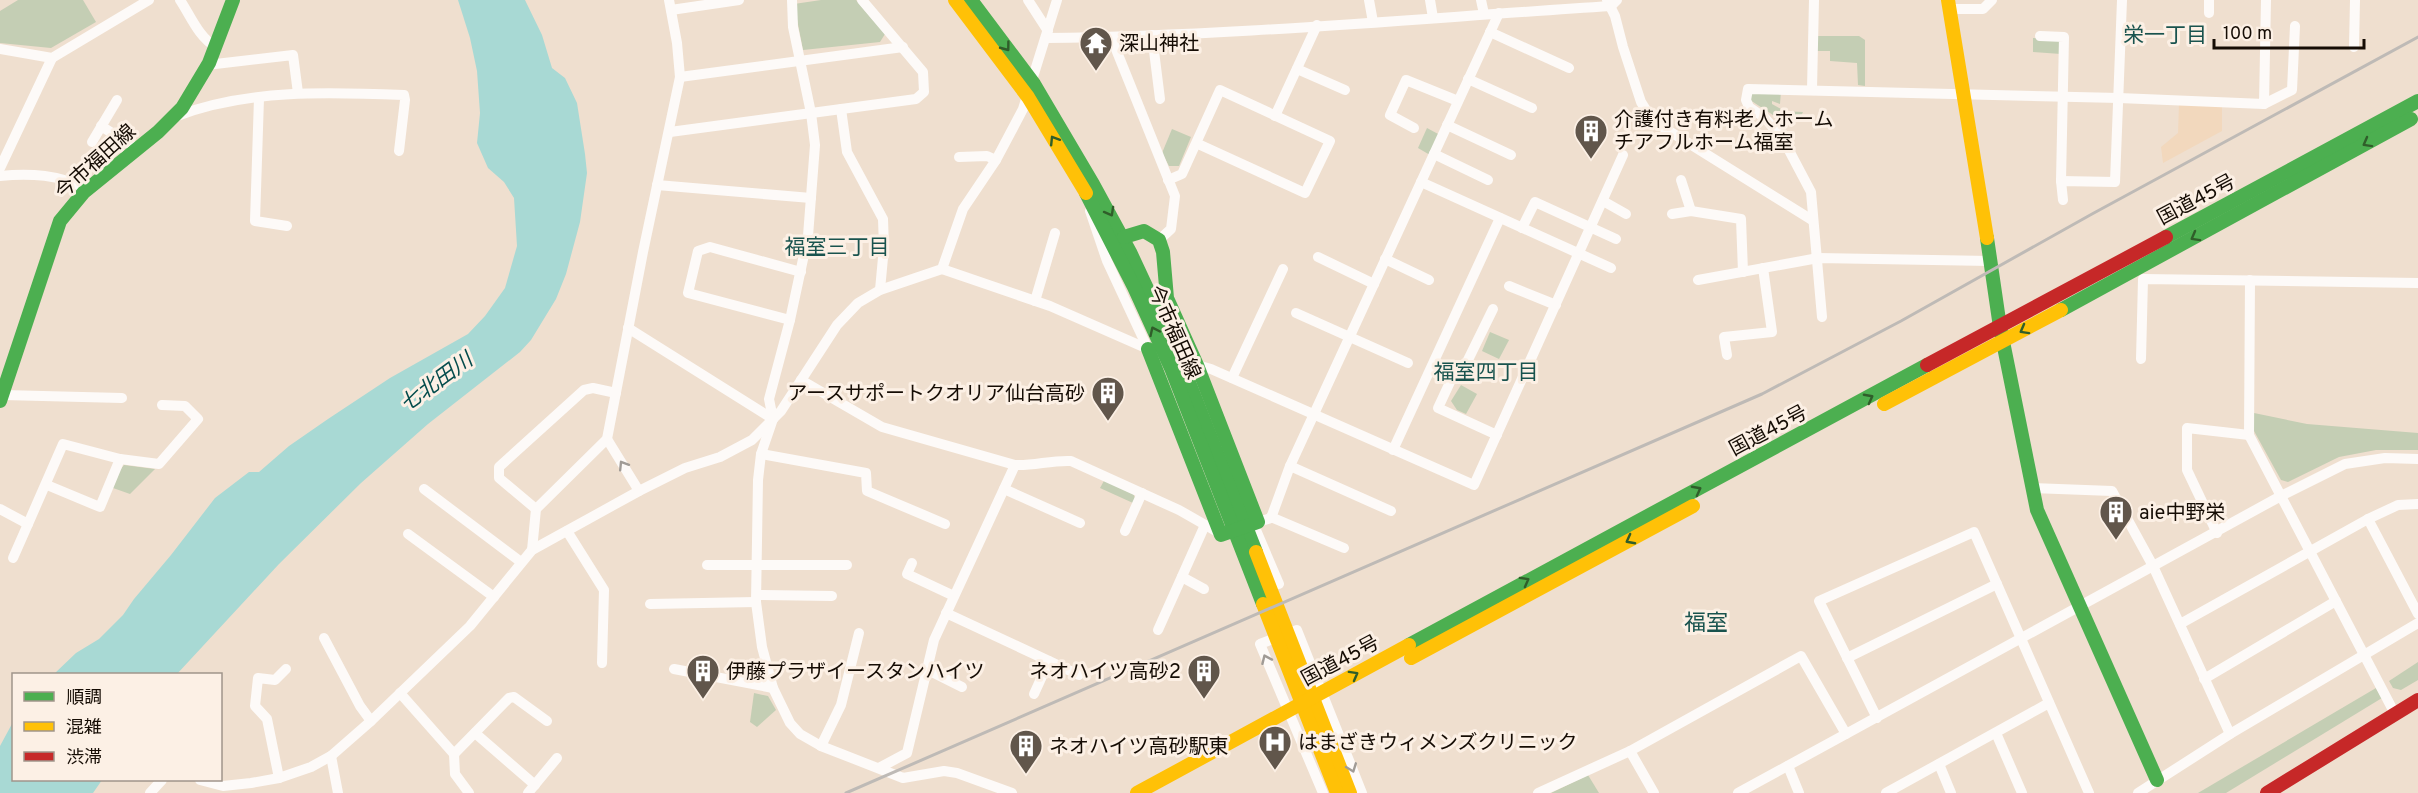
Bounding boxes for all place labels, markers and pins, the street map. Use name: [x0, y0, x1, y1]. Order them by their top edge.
temple icon: 深山神社: [1078, 25, 1114, 72]
place label: 深山神社: [1119, 32, 1199, 58]
place label: 介護付き有料老人ホーム チアフルホーム福室: [1614, 108, 1833, 157]
building icon: 介護付き有料老人ホーム チアフルホーム福室: [1573, 113, 1609, 160]
building icon: アースサポートクオリア仙台高砂: [1090, 375, 1126, 422]
place label: アースサポートクオリア仙台高砂: [787, 382, 1085, 408]
building icon: aie中野栄: [2098, 494, 2134, 541]
place label: aie中野栄: [2139, 501, 2225, 527]
building icon: 伊藤プラザイースタンハイツ: [685, 653, 721, 700]
building icon: ネオハイツ高砂2: [1186, 653, 1222, 700]
place label: 伊藤プラザイースタンハイツ: [726, 660, 985, 686]
place label: ネオハイツ高砂2: [1029, 660, 1181, 686]
hospital icon: はまざきウィメンズクリニック: [1257, 724, 1293, 771]
building icon: ネオハイツ高砂駅東: [1008, 728, 1044, 775]
place label: はまざきウィメンズクリニック: [1298, 731, 1578, 757]
place label: ネオハイツ高砂駅東: [1049, 735, 1229, 761]

